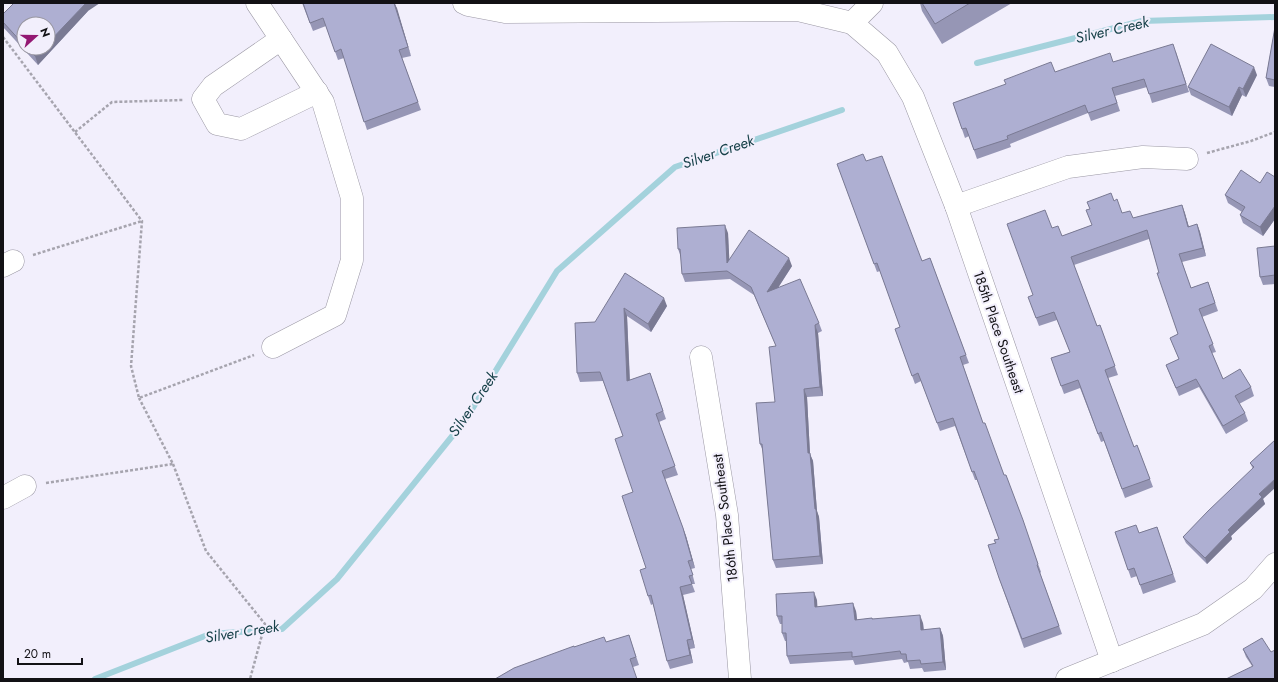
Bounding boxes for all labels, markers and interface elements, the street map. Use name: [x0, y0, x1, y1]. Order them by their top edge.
water label: Silver Creek: [1073, 11, 1151, 49]
north arrow: [16, 16, 56, 56]
text: N: [36, 25, 54, 39]
water label: Silver Creek: [679, 129, 757, 175]
street label: 185th Place Southeast: [969, 268, 1030, 397]
water label: Silver Creek: [443, 366, 503, 441]
street label: 186th Place Southeast: [707, 452, 743, 583]
water label: Silver Creek: [204, 615, 281, 649]
scale bar: [18, 640, 82, 666]
text: 20 m: [24, 645, 51, 663]

